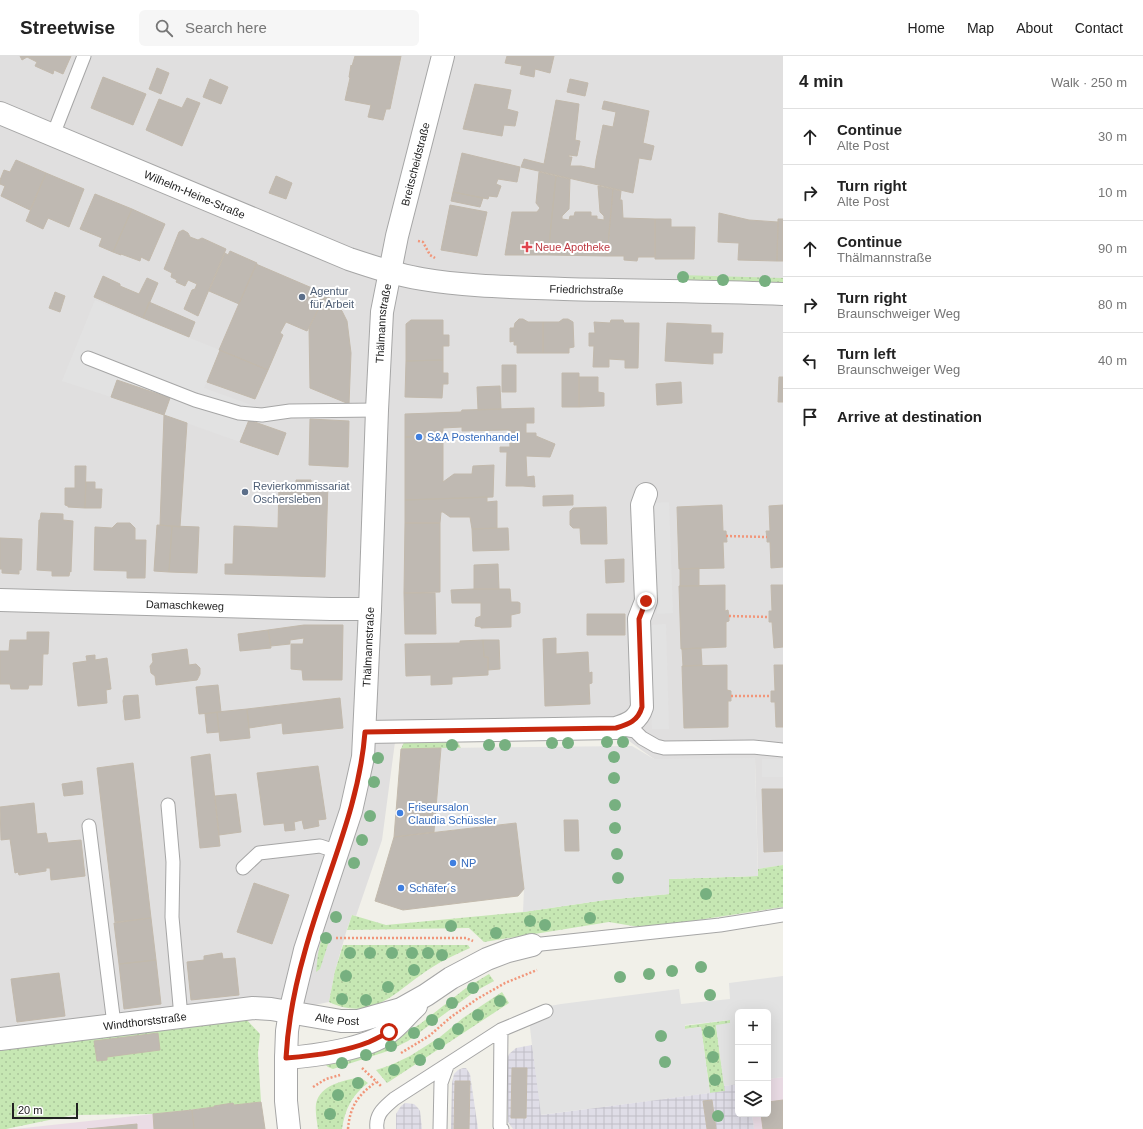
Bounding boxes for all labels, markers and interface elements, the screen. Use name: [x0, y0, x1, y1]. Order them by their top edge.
search box: [139, 10, 419, 46]
text: Streetwise: [20, 17, 115, 38]
icon: search: [153, 17, 175, 39]
text: Search here: [185, 19, 267, 36]
text: Home: [908, 20, 945, 36]
text: Map: [967, 20, 994, 36]
text: About: [1016, 20, 1053, 36]
text: Contact: [1075, 20, 1123, 36]
text: 4 min: [799, 72, 843, 91]
text: Walk · 250 m: [1051, 75, 1127, 90]
street label: Breitscheidstraße: [399, 121, 432, 207]
text: Continue: [837, 121, 902, 138]
icon: ahead: [799, 126, 821, 148]
text: 30 m: [1098, 129, 1127, 144]
text: Alte Post: [837, 138, 889, 153]
street label: Wilhelm-Heine-Straße: [142, 168, 247, 221]
text: Turn right: [837, 177, 907, 194]
icon: right: [799, 182, 821, 204]
text: 10 m: [1098, 185, 1127, 200]
text: Alte Post: [837, 194, 889, 209]
text: Continue: [837, 233, 902, 250]
icon: ahead: [799, 238, 821, 260]
place label: Neue Apotheke: [535, 241, 610, 253]
text: 90 m: [1098, 241, 1127, 256]
marker: Neue Apotheke: [522, 242, 532, 252]
text: Thälmannstraße: [837, 250, 932, 265]
street label: Friedrichstraße: [549, 282, 624, 296]
street label: Thälmannstraße: [373, 283, 393, 364]
place label: Agentur für Arbeit: [310, 285, 354, 310]
text: Turn right: [837, 289, 907, 306]
marker: Agentur für Arbeit: [297, 292, 307, 302]
icon: right: [799, 294, 821, 316]
text: 80 m: [1098, 297, 1127, 312]
text: Braunschweiger Weg: [837, 306, 960, 321]
text: Turn left: [837, 345, 896, 362]
icon: left: [799, 350, 821, 372]
text: 40 m: [1098, 353, 1127, 368]
text: Braunschweiger Weg: [837, 362, 960, 377]
icon: arrive: [799, 406, 821, 428]
text: Arrive at destination: [837, 408, 982, 425]
place label: S&A Postenhandel: [427, 431, 519, 443]
marker: S&A Postenhandel: [414, 432, 424, 442]
place label: Revierkommissariat Oschersleben: [253, 480, 350, 505]
marker: Revierkommissariat Oschersleben: [240, 487, 250, 497]
route end: [637, 592, 655, 610]
street label: Damaschkeweg: [146, 598, 224, 612]
street label: Thälmannstraße: [360, 607, 376, 687]
place label: Friseursalon Claudia Schüssler: [408, 801, 497, 826]
marker: Friseursalon Claudia Schüssler: [395, 808, 405, 818]
place label: NP: [461, 857, 476, 869]
marker: NP: [448, 858, 458, 868]
place label: Schäfer´s: [409, 882, 457, 894]
marker: Schäfer´s: [396, 883, 406, 893]
map controls: [735, 1009, 771, 1117]
button: +: [735, 1009, 771, 1045]
street label: Windthorststraße: [103, 1010, 187, 1032]
street label: Alte Post: [314, 1011, 359, 1027]
route start: [380, 1023, 398, 1041]
button: −: [735, 1045, 771, 1081]
button: layers: [735, 1081, 771, 1117]
scale bar: [12, 1101, 78, 1120]
text: 20 m: [18, 1104, 42, 1116]

